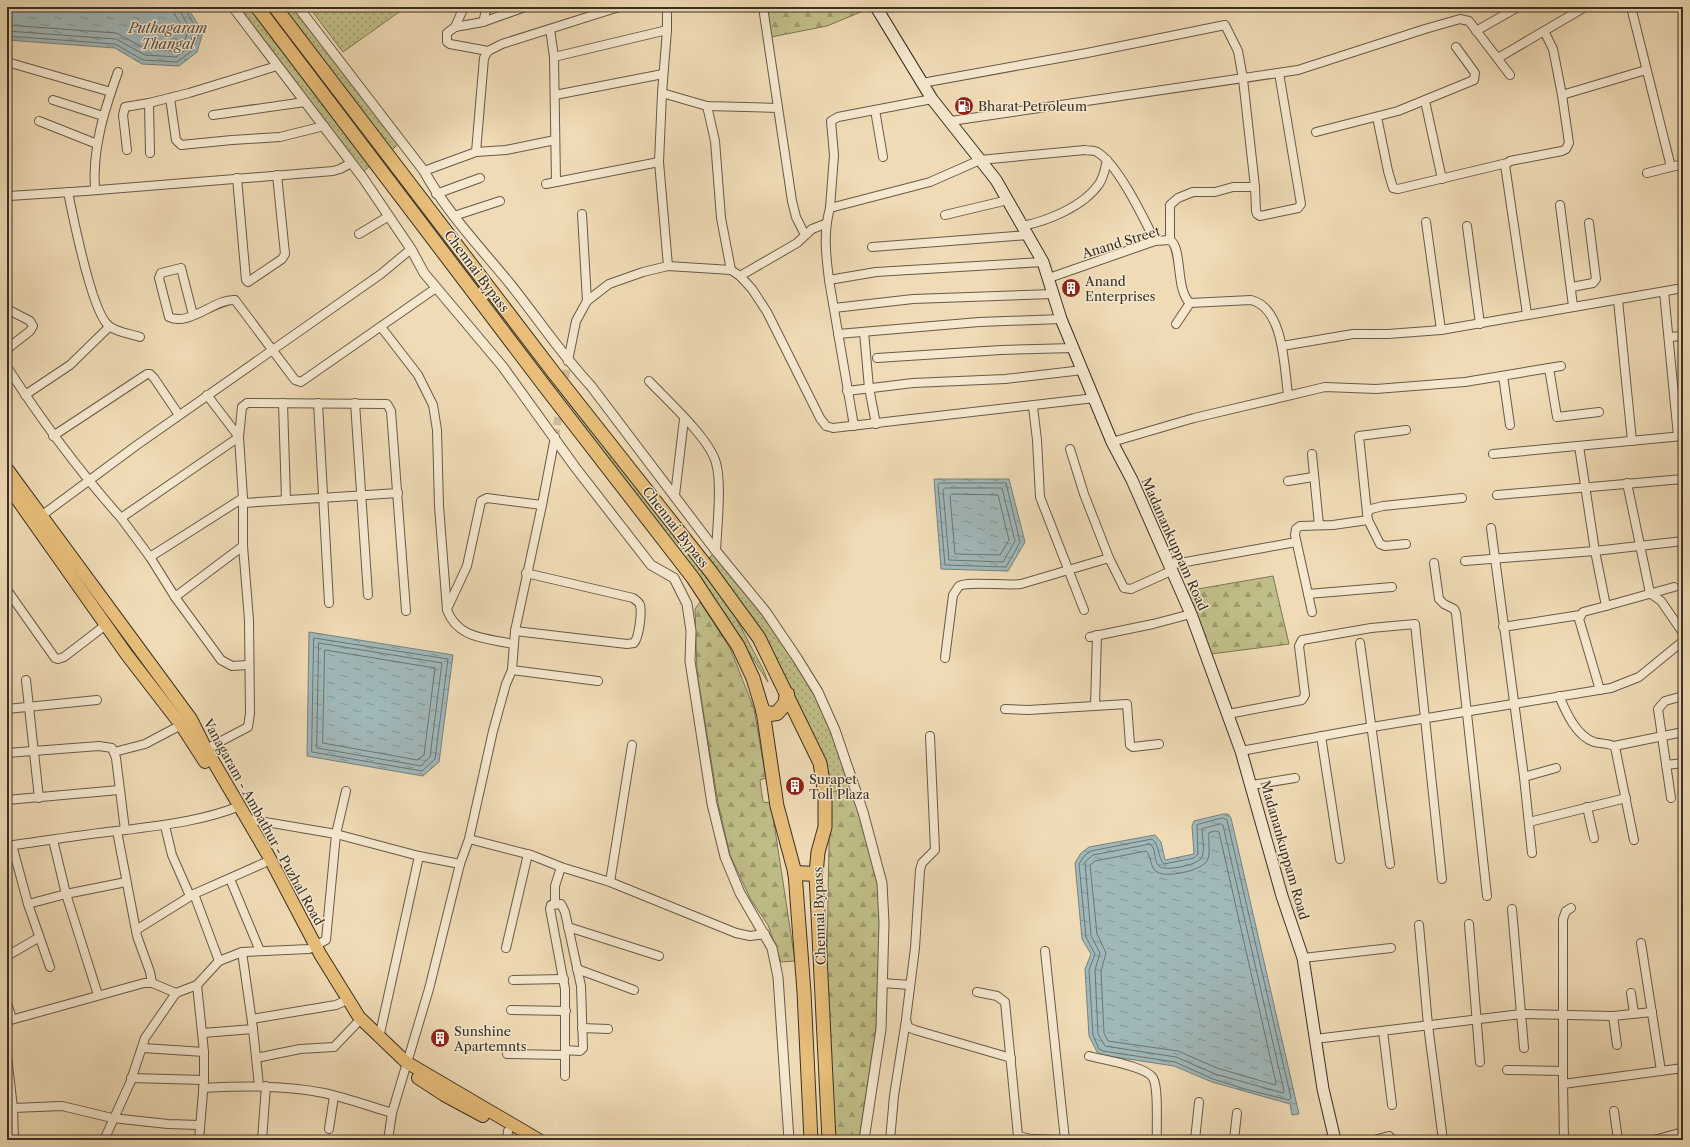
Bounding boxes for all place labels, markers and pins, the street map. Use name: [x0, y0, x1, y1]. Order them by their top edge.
fuel station icon: Bharat Petroleum: [953, 95, 975, 117]
place label: Bharat Petroleum: [978, 98, 1087, 114]
place label: Anand Enterprises: [1084, 273, 1156, 304]
building icon: Anand Enterprises: [1060, 277, 1082, 299]
place label: Surapet Toll Plaza: [809, 771, 870, 802]
building icon: Surapet Toll Plaza: [784, 775, 806, 797]
place label: Sunshine Apartemnts: [453, 1023, 527, 1054]
building icon: Sunshine Apartemnts: [429, 1027, 451, 1049]

